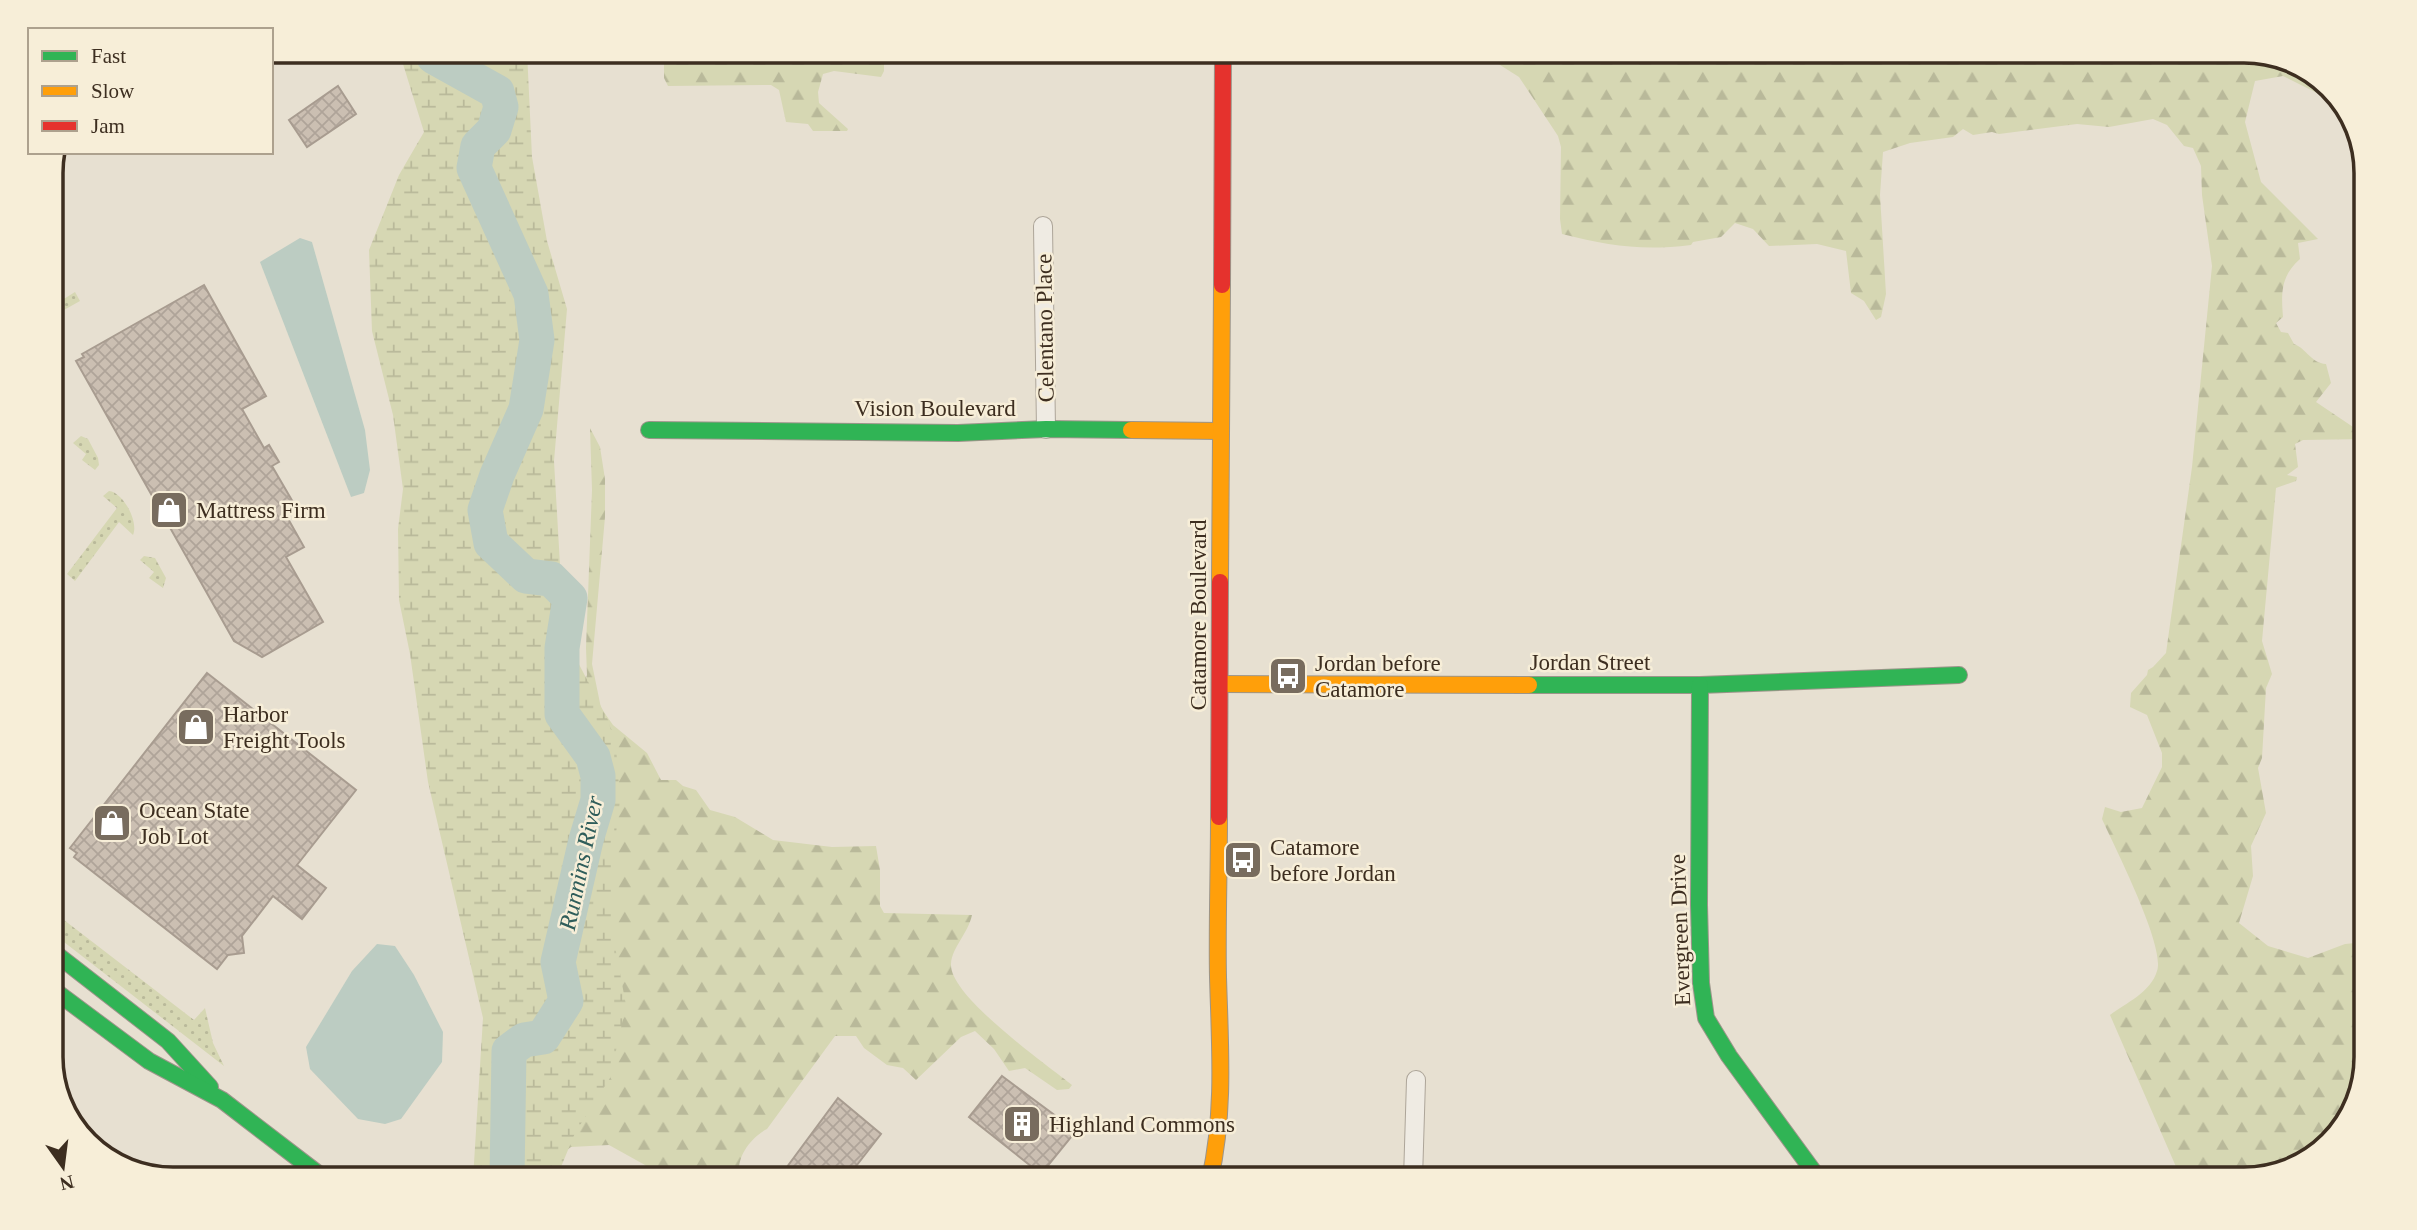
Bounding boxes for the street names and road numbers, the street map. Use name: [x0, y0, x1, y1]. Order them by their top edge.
street label: Celentano Place: [1031, 253, 1059, 403]
street label: Vision Boulevard: [854, 396, 1016, 421]
street label: Catamore Boulevard: [1186, 519, 1211, 710]
street label: Jordan Street: [1530, 650, 1651, 675]
street label: Evergreen Drive: [1665, 854, 1695, 1006]

